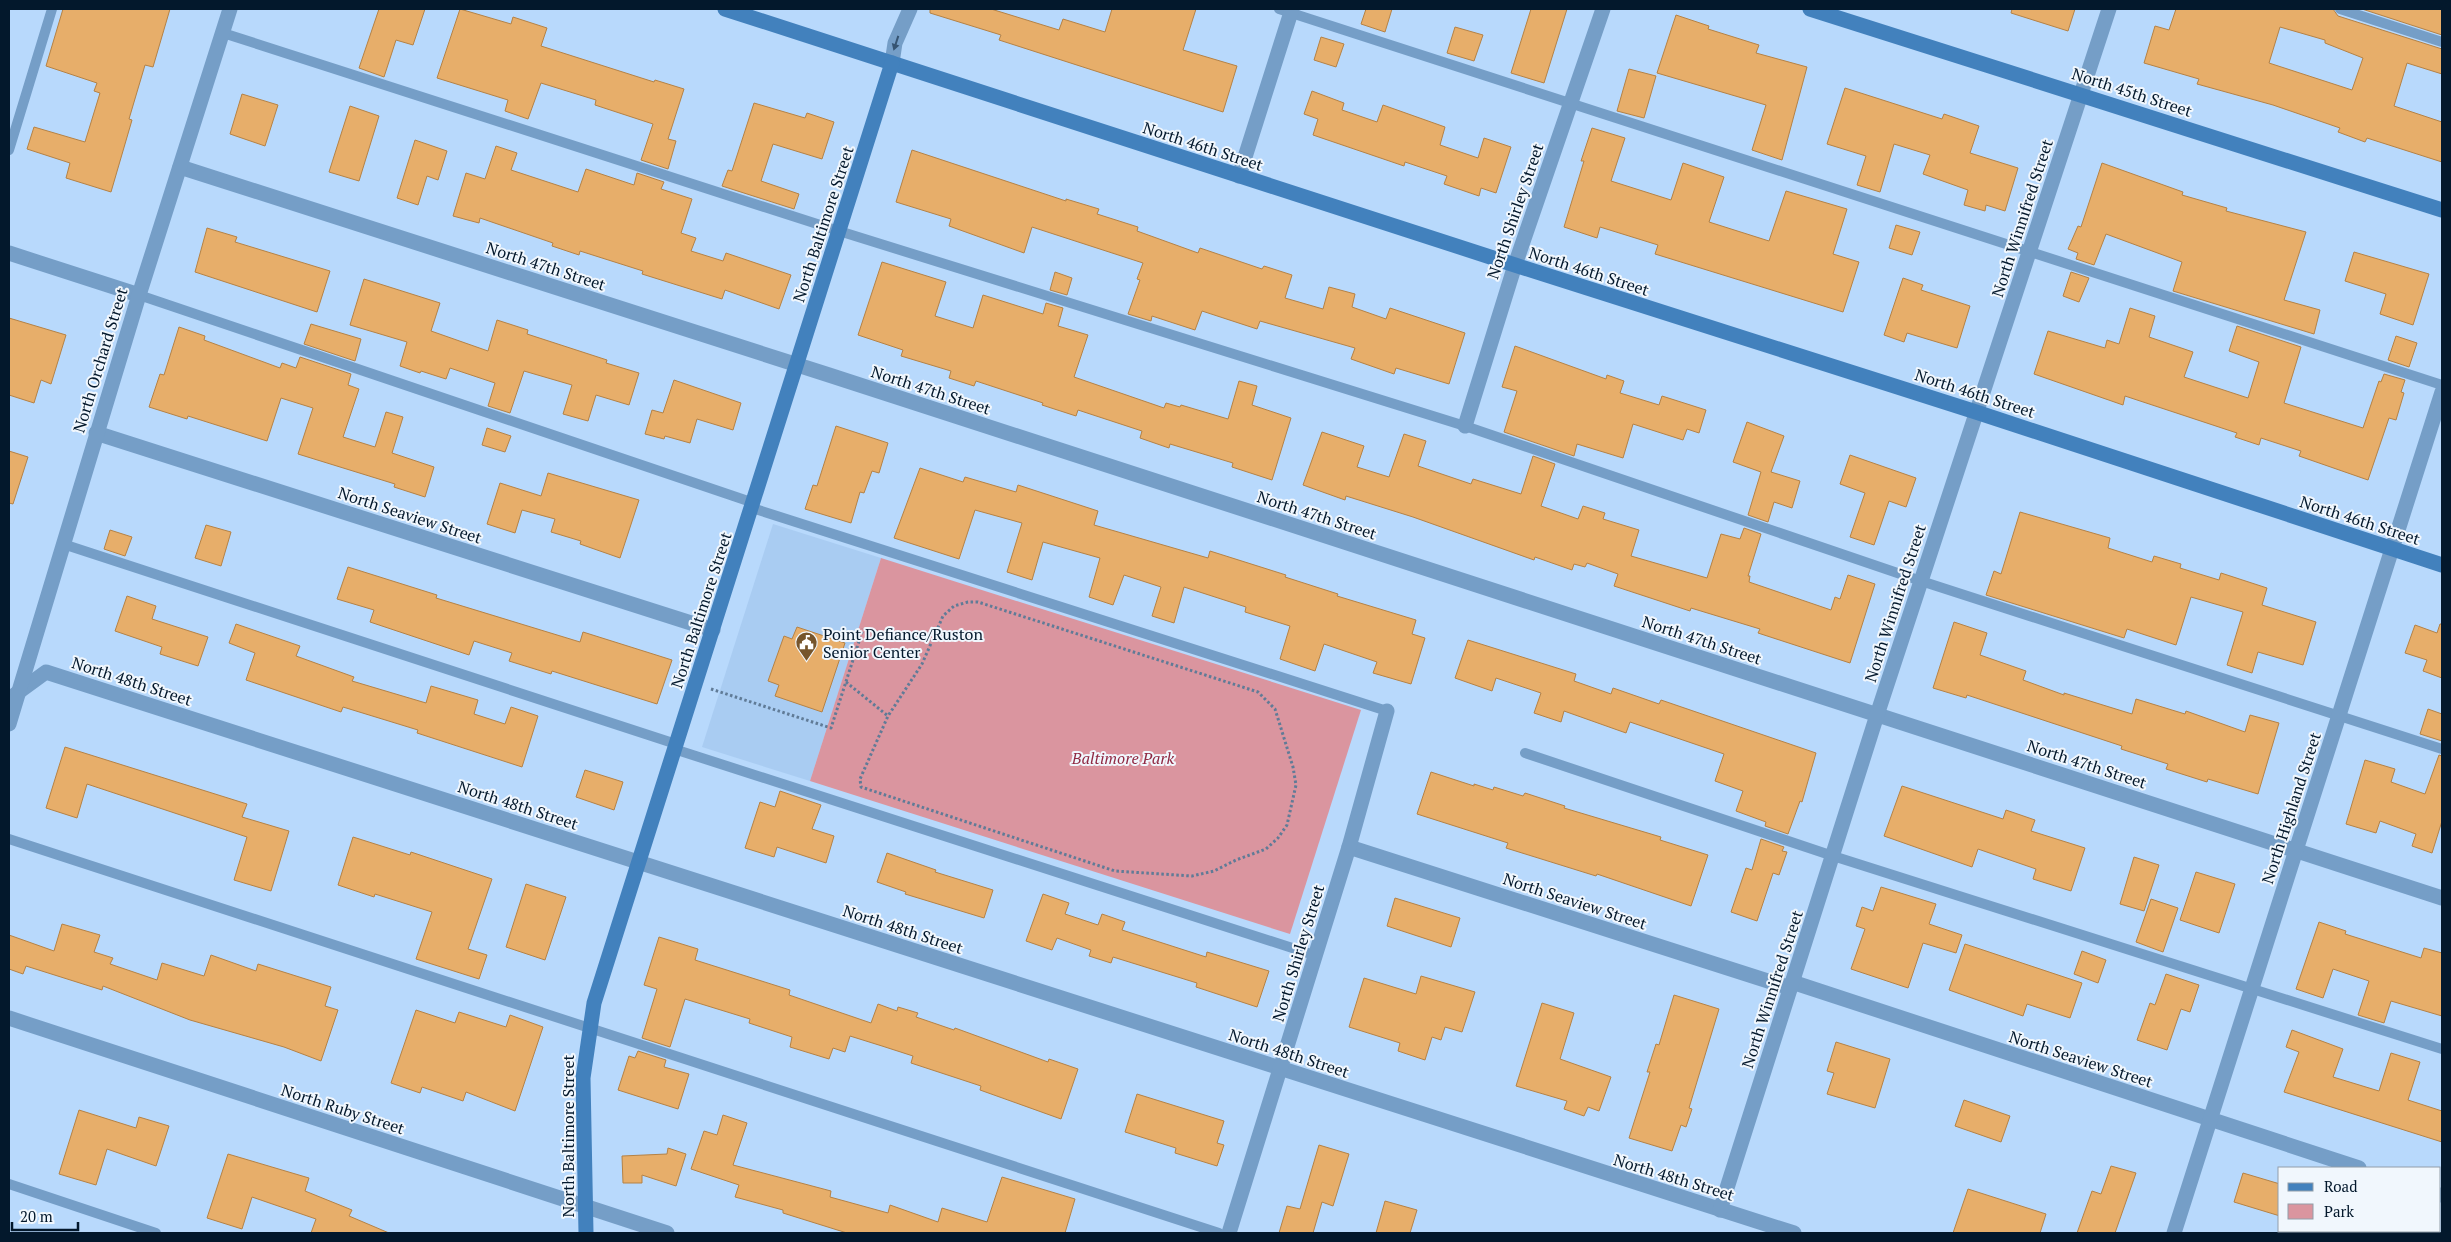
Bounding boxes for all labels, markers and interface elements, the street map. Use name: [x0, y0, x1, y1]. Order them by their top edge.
one-way arrow: [892, 35, 900, 50]
street label: North 45th Street: [2069, 62, 2195, 122]
street label: North 46th Street: [1140, 116, 1266, 176]
street label: North Winnifred Street: [1986, 136, 2058, 300]
street label: North Shirley Street: [1481, 140, 1549, 282]
street label: North Baltimore Street: [787, 143, 859, 305]
street label: North 47th Street: [484, 236, 609, 296]
street label: North 46th Street: [1526, 241, 1652, 301]
street label: North Orchard Street: [67, 285, 133, 435]
street label: North 47th Street: [869, 360, 994, 420]
street label: North 46th Street: [1912, 363, 2038, 423]
street label: North Seaview Street: [335, 481, 485, 549]
street label: North 47th Street: [1255, 485, 1380, 545]
street label: North 46th Street: [2297, 490, 2423, 550]
street label: North Winnifred Street: [1859, 521, 1931, 685]
street label: North Baltimore Street: [665, 529, 737, 691]
street label: North 47th Street: [1640, 610, 1765, 670]
place label: Point Defiance/Ruston Senior Center: [823, 623, 983, 663]
public building icon: Point Defiance/Ruston Senior Center: [795, 631, 819, 662]
street label: North 48th Street: [69, 651, 195, 711]
street label: North Highland Street: [2256, 729, 2326, 887]
street label: North 47th Street: [2025, 734, 2150, 794]
park label: Baltimore Park: [1071, 747, 1174, 769]
street label: North 48th Street: [455, 775, 581, 835]
street label: North Seaview Street: [1500, 867, 1650, 935]
street label: North Shirley Street: [1267, 882, 1329, 1024]
street label: North 48th Street: [840, 899, 966, 959]
street label: North Winnifred Street: [1736, 907, 1808, 1071]
street label: North 48th Street: [1226, 1023, 1352, 1083]
street label: North Seaview Street: [2006, 1025, 2156, 1093]
street label: North Baltimore Street: [557, 1055, 579, 1217]
street label: North Ruby Street: [279, 1079, 408, 1139]
street label: North 48th Street: [1611, 1148, 1737, 1206]
legend: [2278, 1167, 2441, 1232]
text: Road: [2324, 1176, 2357, 1196]
scale bar: [12, 1200, 79, 1232]
text: Park: [2324, 1201, 2354, 1221]
text: 20 m: [20, 1206, 53, 1226]

